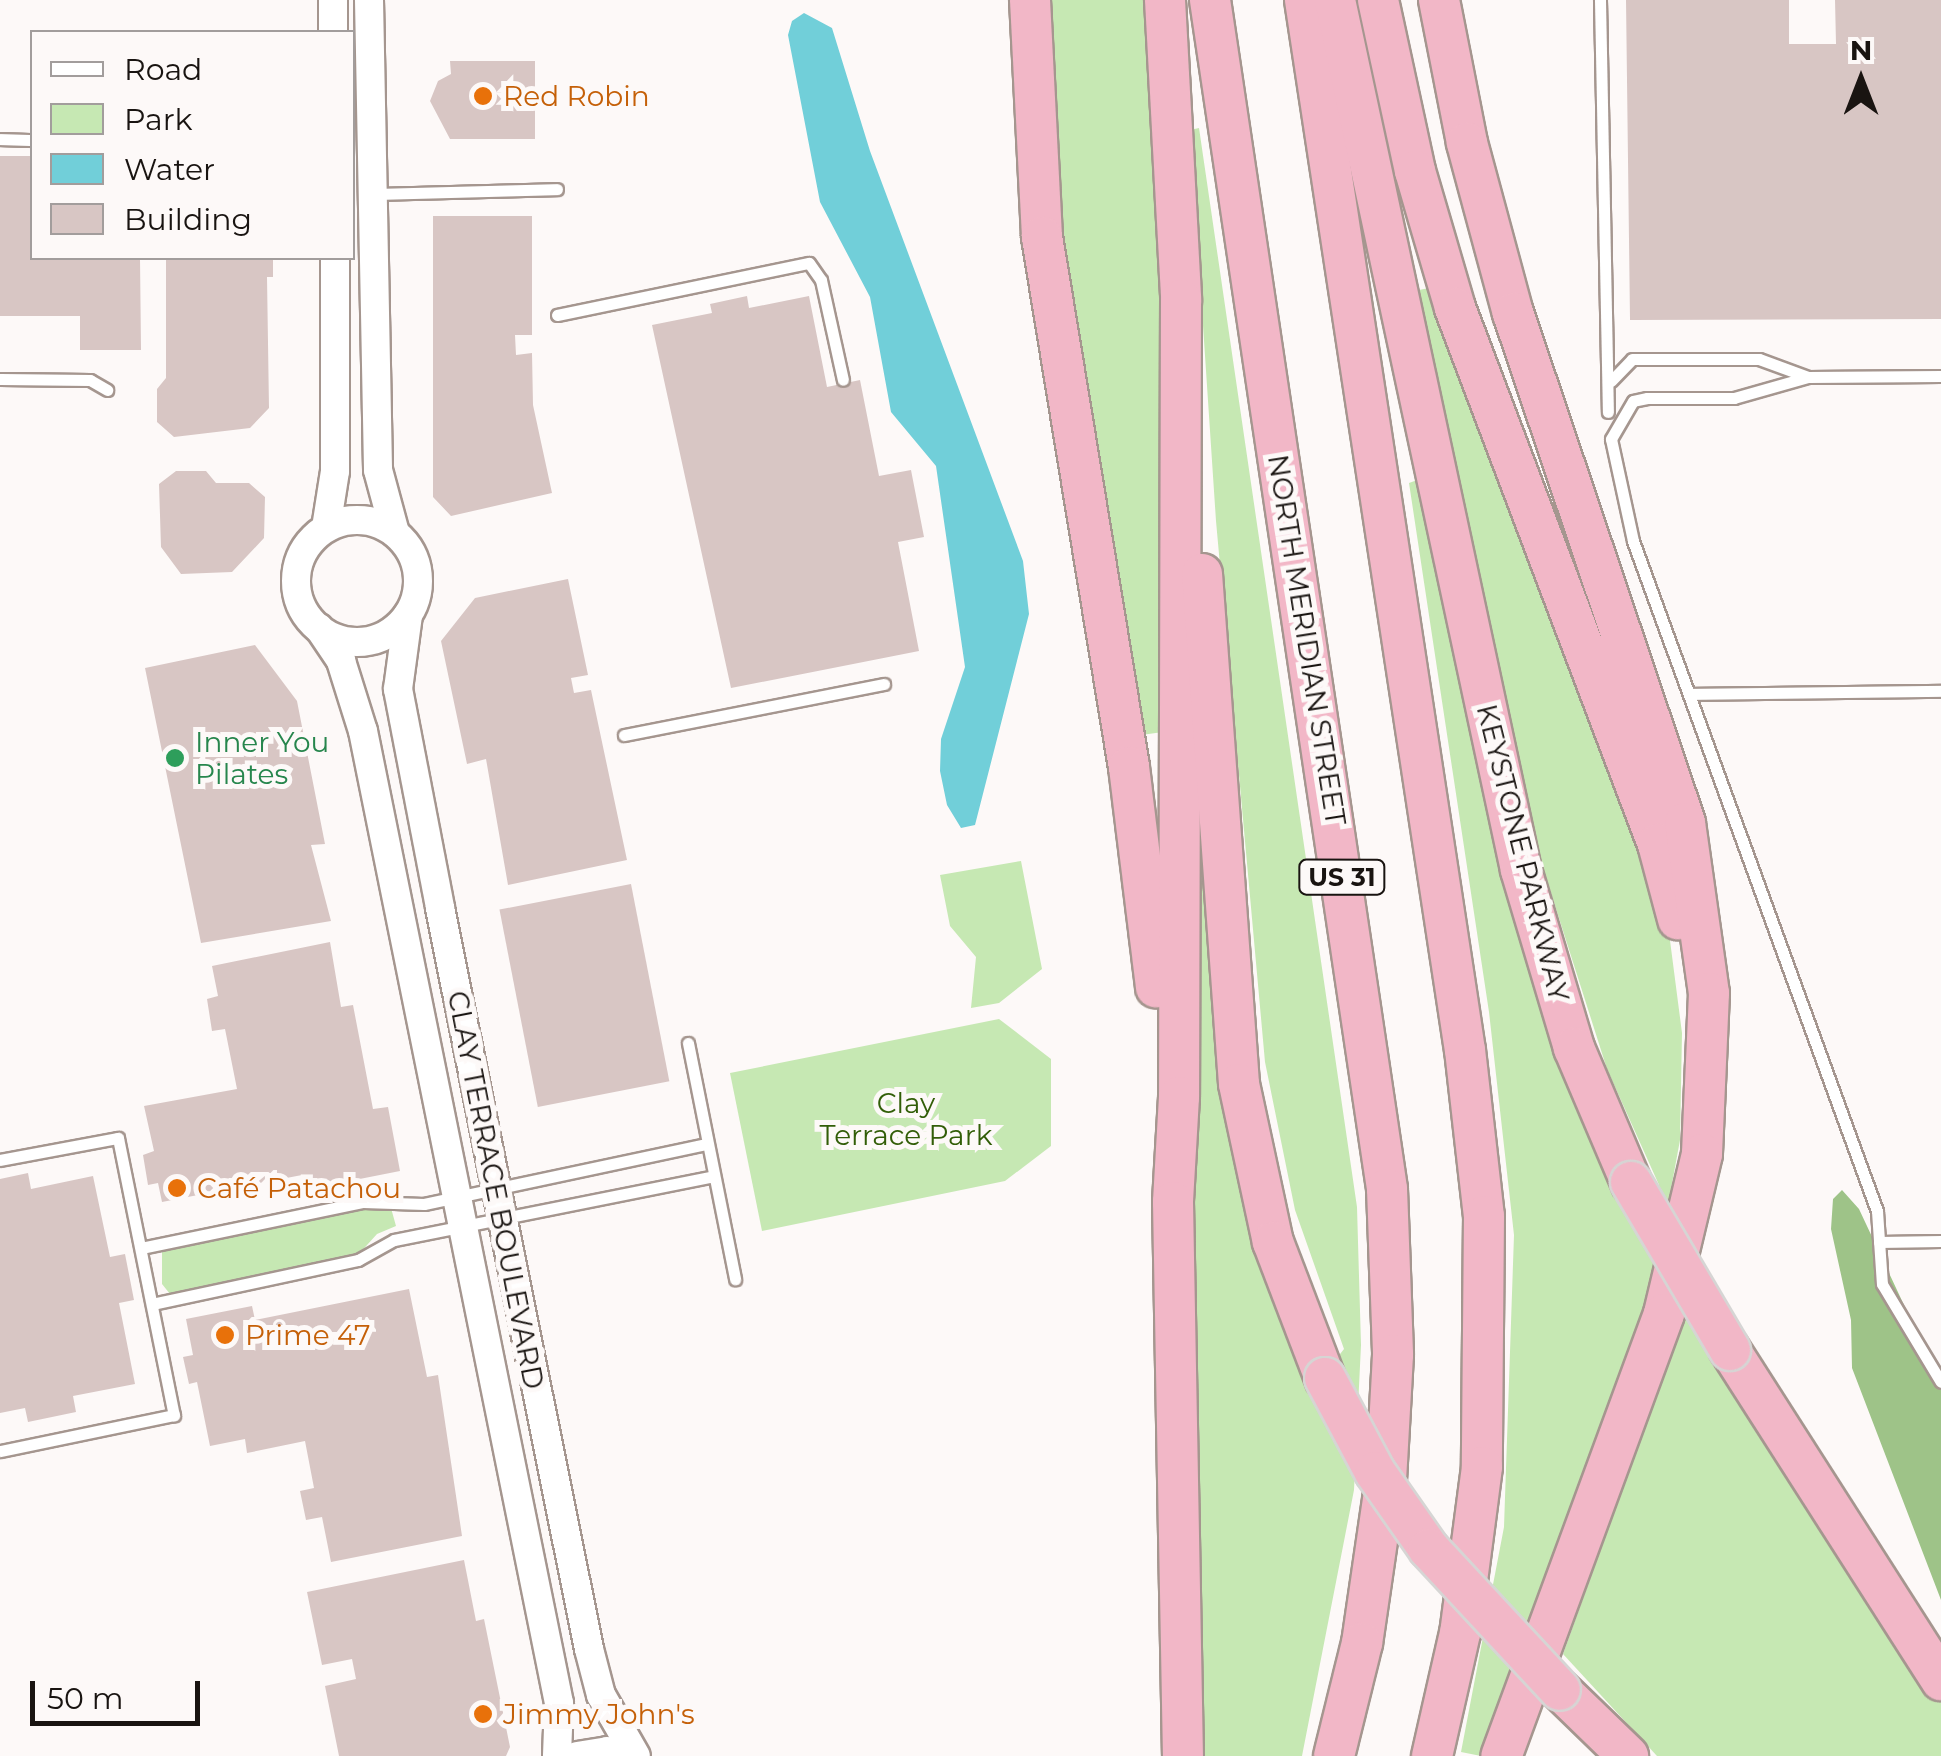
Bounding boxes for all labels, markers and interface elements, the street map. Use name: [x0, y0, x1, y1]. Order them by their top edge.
legend: [30, 30, 355, 260]
north arrow: [1811, 30, 1911, 130]
text: N: [1850, 33, 1872, 67]
text: Road: [124, 51, 202, 88]
place label: Red Robin: [503, 79, 650, 113]
marker: Red Robin: [472, 85, 494, 107]
text: Park: [124, 101, 193, 138]
text: Water: [124, 151, 215, 188]
text: Building: [124, 201, 252, 238]
street label: NORTH MERIDIAN STREET: [1261, 452, 1353, 828]
street label: KEYSTONE PARKWAY: [1470, 701, 1576, 1005]
place label: Inner You Pilates: [195, 725, 329, 791]
marker: Inner You Pilates: [164, 747, 186, 769]
road number: US 31: [1297, 857, 1387, 897]
street label: CLAY TERRACE BOULEVARD: [441, 988, 551, 1392]
park label: Clay Terrace Park: [820, 1086, 992, 1152]
place label: Café Patachou: [197, 1171, 401, 1205]
marker: Café Patachou: [166, 1177, 188, 1199]
place label: Prime 47: [245, 1318, 371, 1352]
marker: Prime 47: [214, 1324, 236, 1346]
scale bar: [35, 1661, 205, 1723]
text: 50 m: [47, 1680, 124, 1717]
place label: Jimmy John's: [503, 1697, 695, 1731]
marker: Jimmy John's: [472, 1703, 494, 1725]

